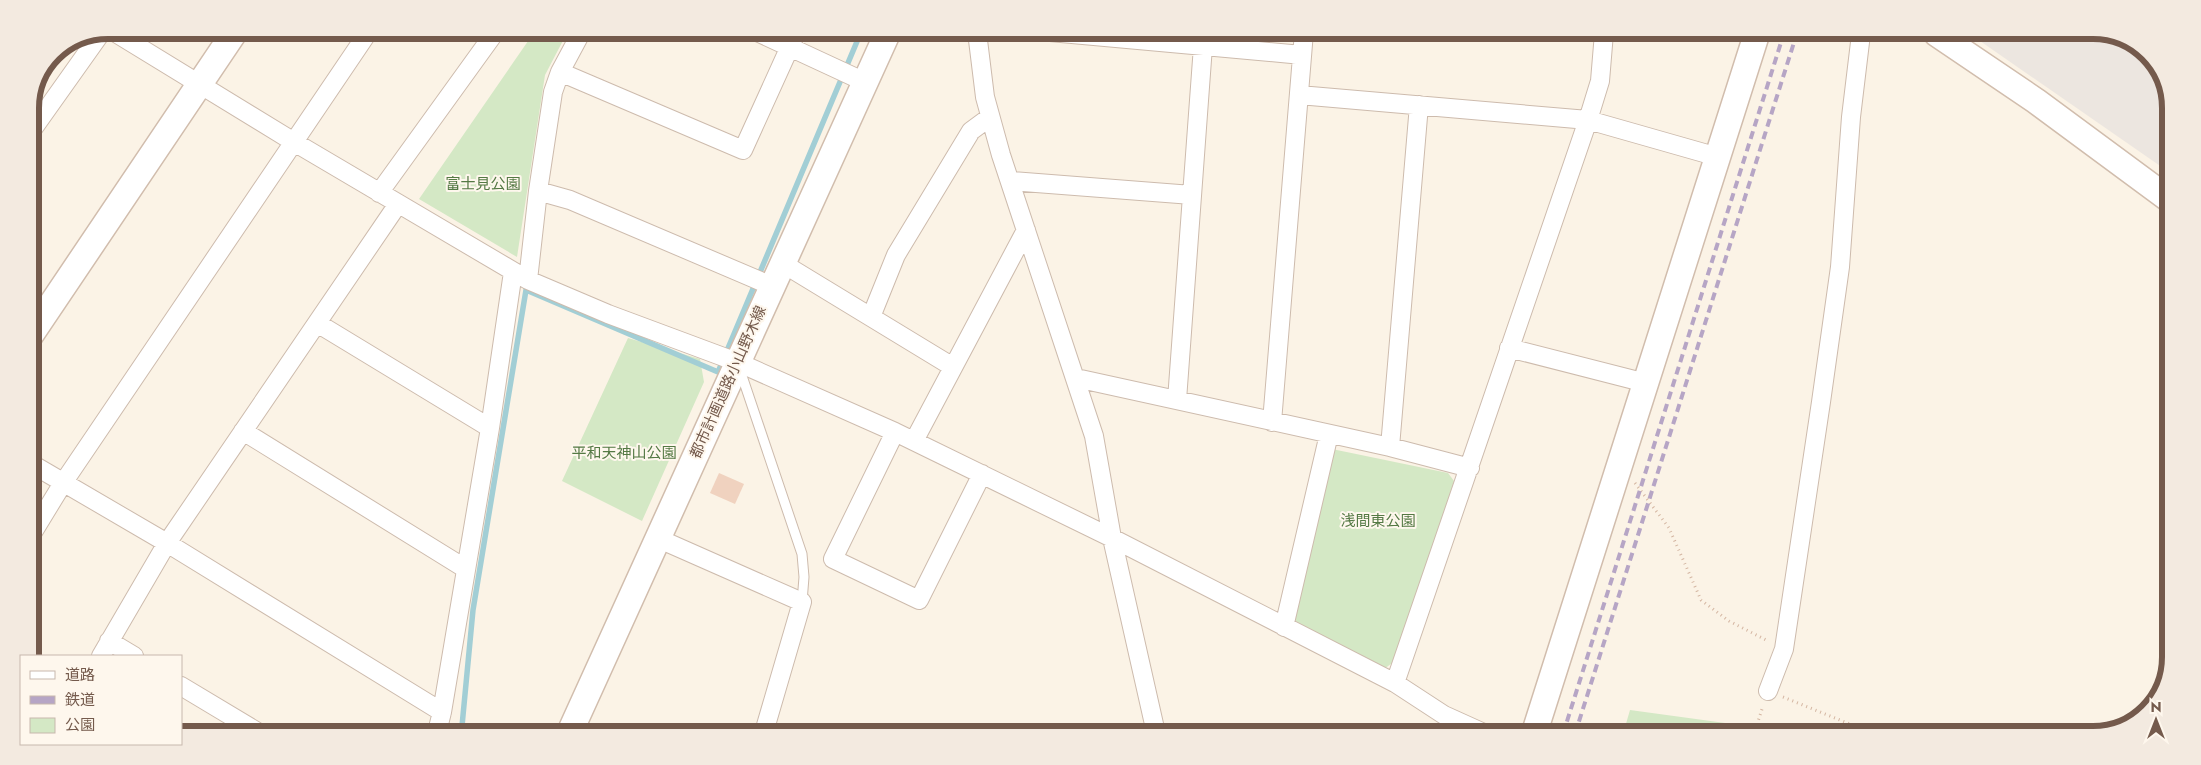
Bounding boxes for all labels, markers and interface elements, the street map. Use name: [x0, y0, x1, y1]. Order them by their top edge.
park label: 富士見公園: [445, 173, 521, 195]
street label: 都市計画道路小山野木線: [684, 302, 772, 462]
park label: 平和天神山公園: [571, 442, 677, 464]
park label: 浅間東公園: [1340, 510, 1416, 532]
legend: [20, 655, 182, 745]
text: 道路: [65, 664, 95, 686]
text: 鉄道: [65, 689, 95, 711]
north arrow: [2131, 695, 2181, 745]
text: N: [2150, 697, 2162, 717]
text: 公園: [65, 714, 95, 736]

